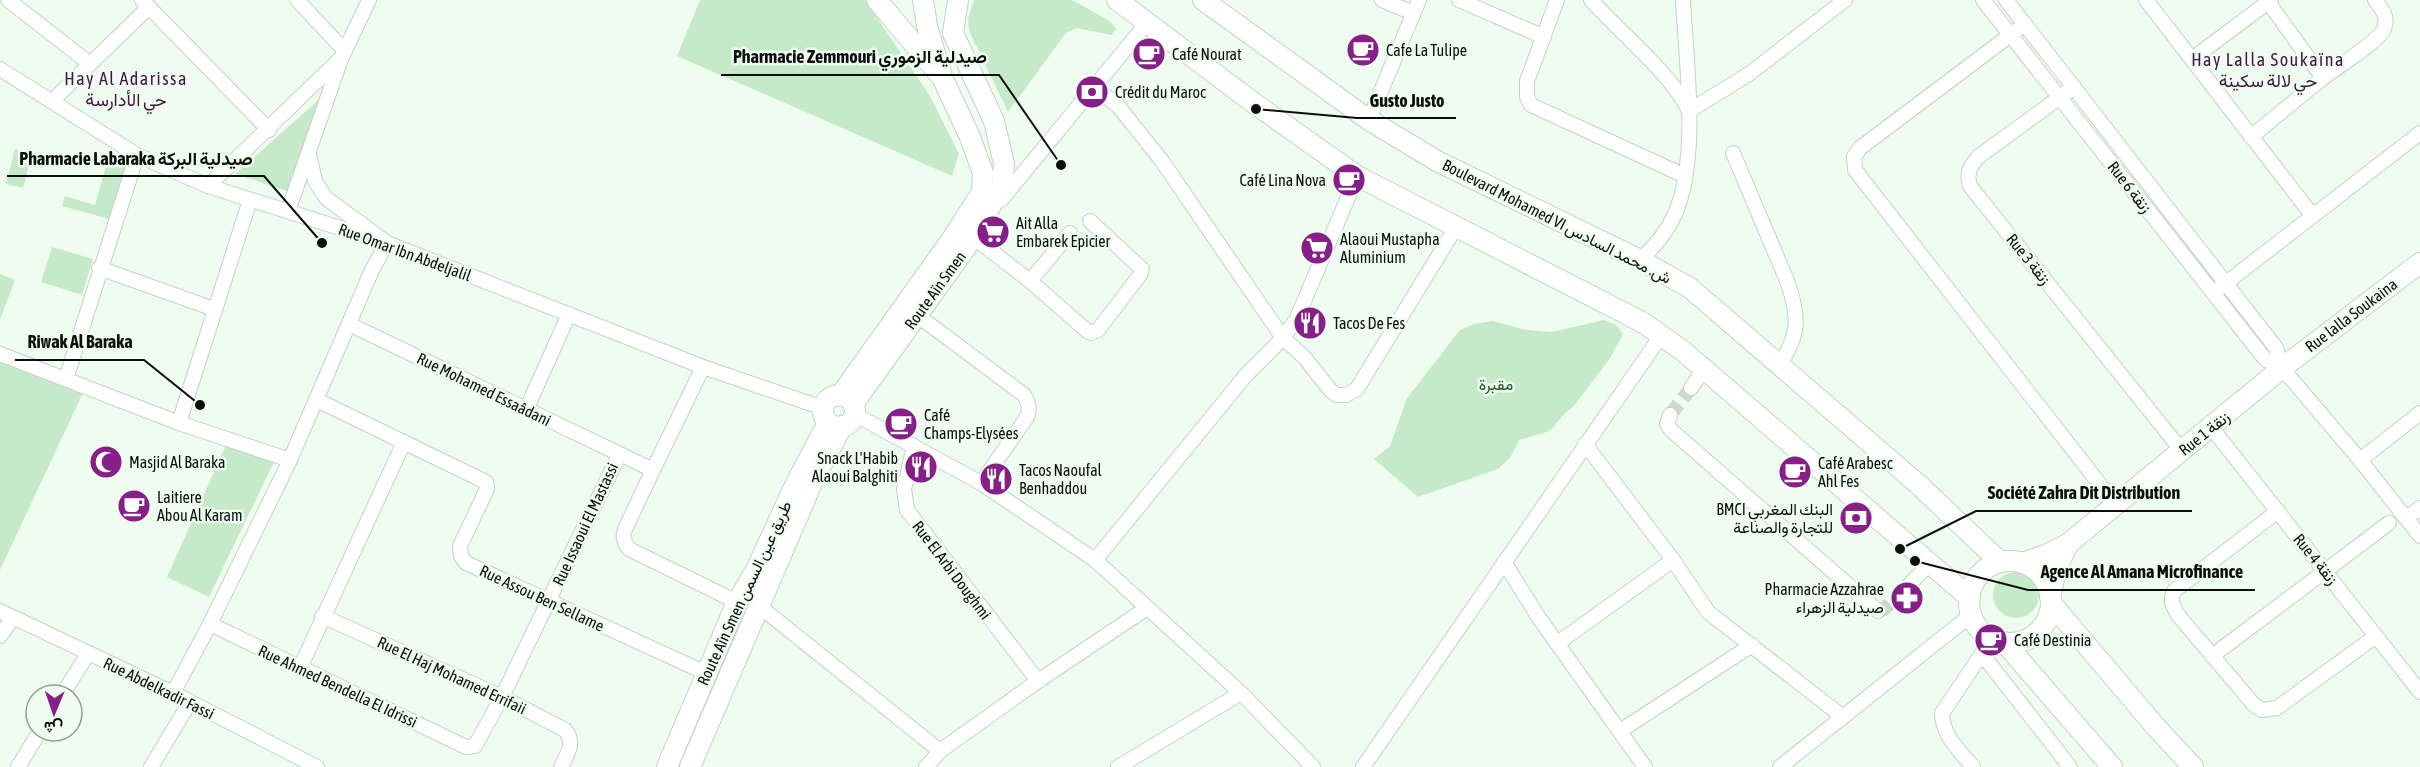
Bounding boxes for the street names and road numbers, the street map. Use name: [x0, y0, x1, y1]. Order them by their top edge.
street label: Boulevard Mohamed VI ش. محمد السادس: [1439, 155, 1674, 289]
street label: Rue 6 زنقة: [2103, 158, 2156, 217]
street label: Rue Omar Ibn Abdeljalil: [336, 220, 474, 286]
street label: Rue 3 زنقة: [2002, 230, 2055, 289]
street label: Route Aïn Smen: [901, 248, 969, 332]
street label: Rue lalla Soukaina: [2302, 275, 2400, 355]
street label: Rue Mohamed Essaâdani: [414, 349, 554, 429]
street label: Rue 1 زنقة: [2175, 407, 2234, 460]
street label: Rue Issaoui El Mastassi: [549, 460, 621, 588]
street label: Route Aïn Smen طريق عين السمن: [693, 498, 796, 689]
street label: Rue El Arbi Doughmi: [908, 517, 995, 623]
street label: Rue 4 زنقة: [2289, 530, 2342, 589]
street label: Rue Assou Ben Sellame: [477, 561, 607, 635]
street label: Rue El Haj Mohamed Errifaii: [374, 633, 529, 718]
street label: Rue Ahmed Bendella El Idrissi: [256, 641, 420, 731]
street label: Rue Abdelkadir Fassi: [101, 653, 217, 723]

